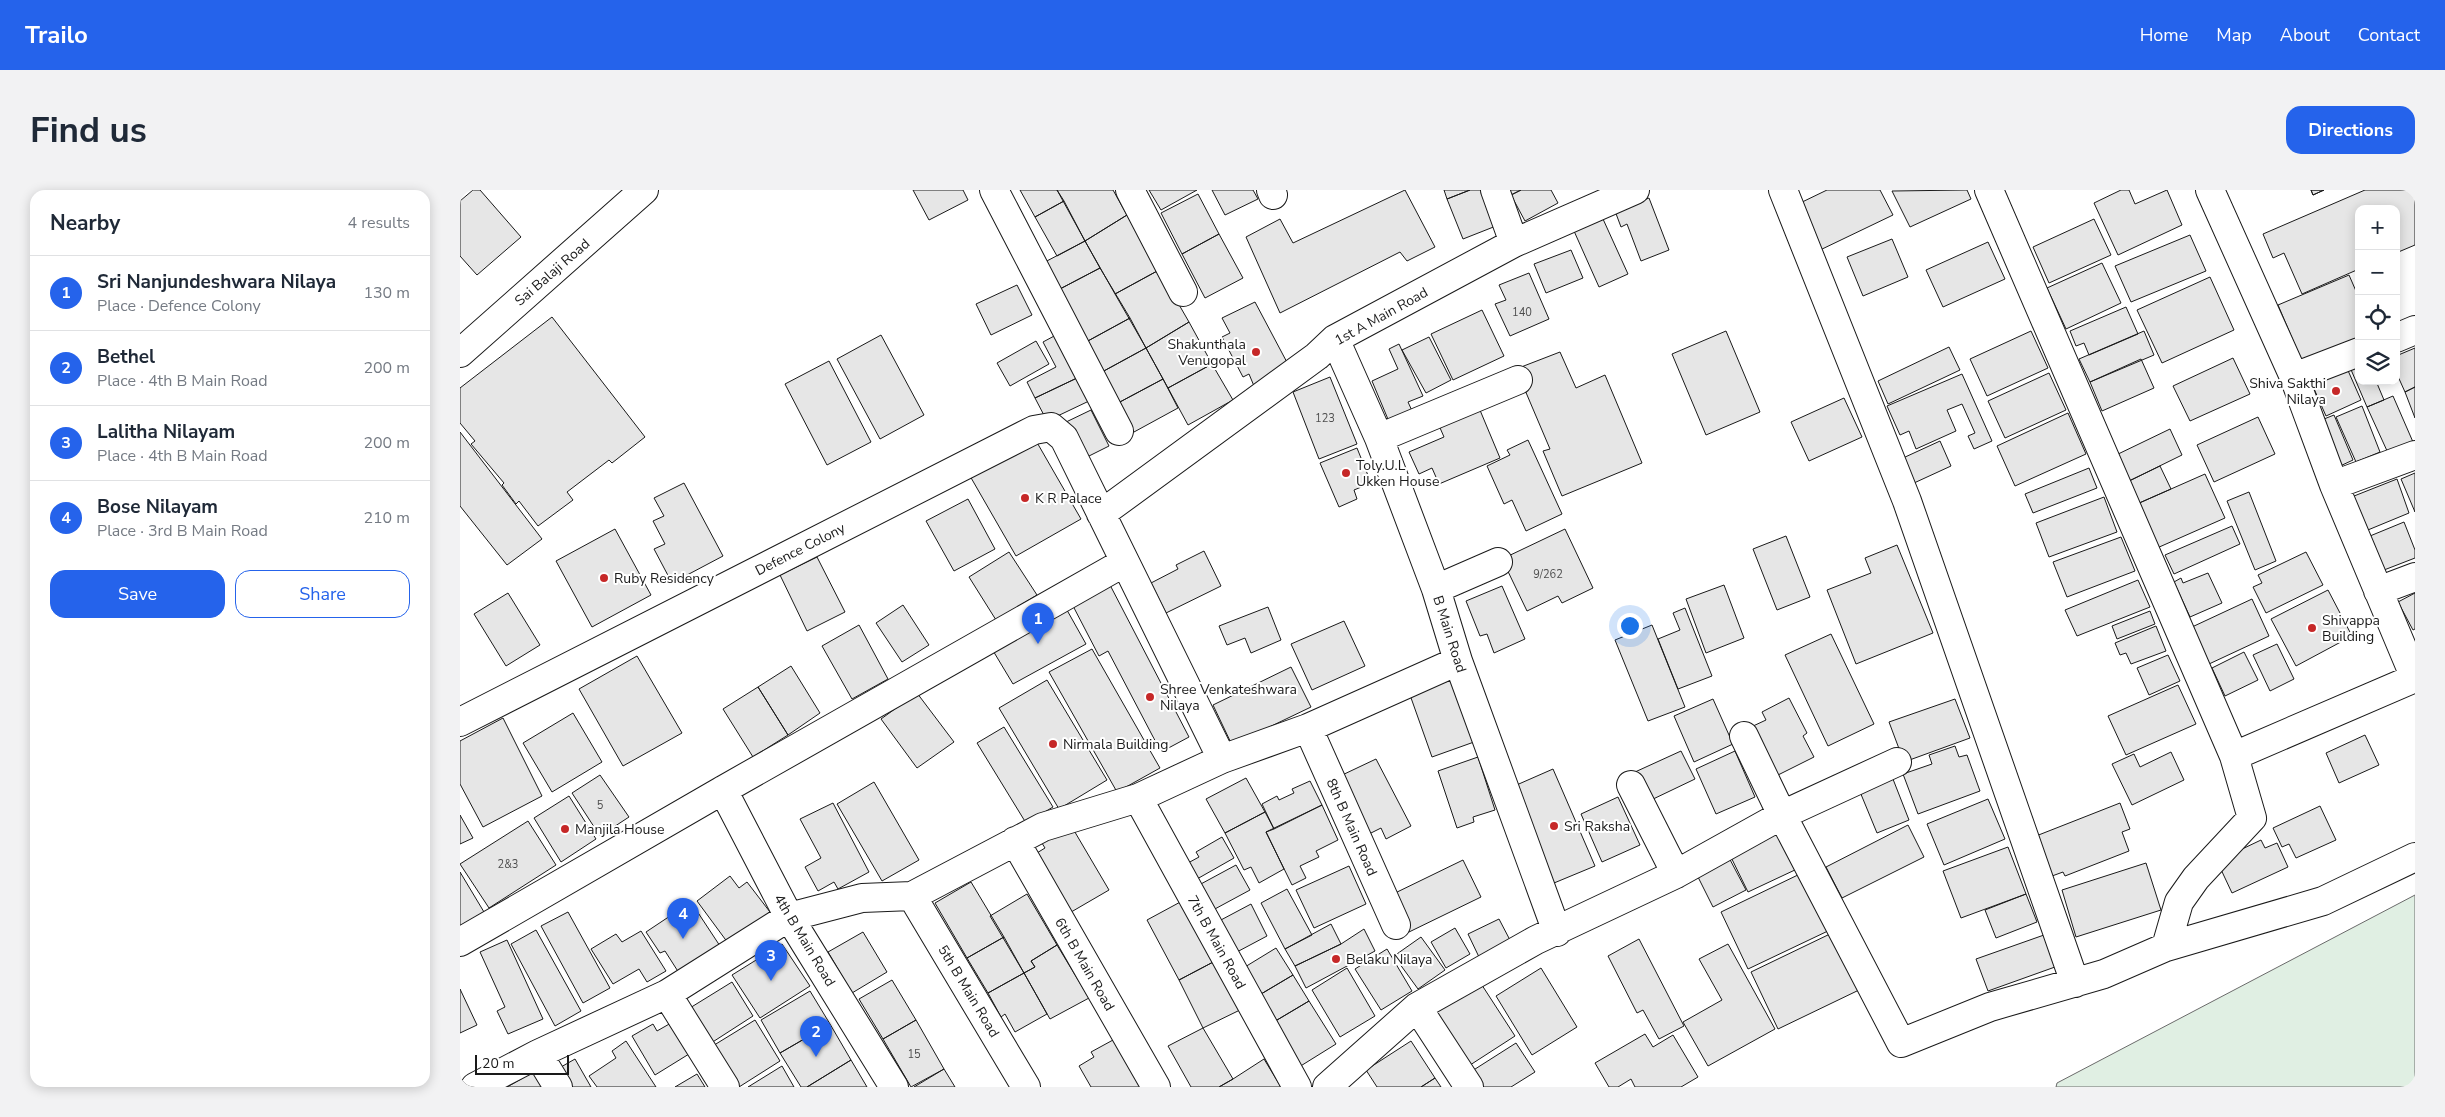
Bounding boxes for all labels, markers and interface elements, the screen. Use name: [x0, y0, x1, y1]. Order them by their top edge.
text: Trailo: [25, 19, 88, 51]
text: Home: [2140, 23, 2188, 47]
text: Map: [2216, 23, 2252, 47]
text: About: [2280, 23, 2330, 47]
text: Contact: [2358, 23, 2420, 47]
button: Directions: [2286, 106, 2415, 154]
text: Find us: [30, 107, 147, 154]
map controls: [2355, 205, 2400, 385]
button: +: [2355, 205, 2400, 250]
text: Nearby: [50, 209, 120, 237]
text: 4 results: [348, 212, 410, 234]
street label: Sai Balaji Road: [511, 234, 594, 310]
button: −: [2355, 250, 2400, 295]
text: Sri Nanjundeshwara Nilaya: [97, 269, 336, 295]
text: 1: [61, 282, 71, 304]
text: 130 m: [363, 282, 410, 304]
street label: 1st A Main Road: [1331, 283, 1431, 350]
text: Place · Defence Colony: [97, 295, 261, 317]
button: locate: [2355, 295, 2400, 340]
house number: 140: [1512, 305, 1532, 320]
place label: Shakunthala Venugopal: [1167, 335, 1247, 370]
button: layers: [2355, 340, 2400, 385]
text: Bethel: [97, 344, 155, 370]
marker: Shakunthala Venugopal: [1250, 346, 1262, 358]
text: 2: [61, 357, 71, 379]
text: 200 m: [363, 357, 410, 379]
text: Place · 4th B Main Road: [97, 370, 268, 392]
place label: Shiva Sakthi Nilaya: [2249, 374, 2326, 409]
marker: Shiva Sakthi Nilaya: [2330, 385, 2342, 397]
house number: 123: [1315, 411, 1335, 426]
text: Lalitha Nilayam: [97, 419, 235, 445]
text: 3: [61, 432, 71, 454]
text: 200 m: [363, 432, 410, 454]
text: Place · 4th B Main Road: [97, 445, 268, 467]
place label: Toly.U.L Ukken House: [1356, 456, 1440, 491]
marker: Toly.U.L Ukken House: [1340, 467, 1352, 479]
place label: K R Palace: [1035, 489, 1102, 508]
marker: K R Palace: [1019, 492, 1031, 504]
text: Bose Nilayam: [97, 494, 218, 520]
text: 4: [61, 507, 71, 529]
text: 210 m: [363, 507, 410, 529]
street label: Defence Colony: [752, 518, 849, 580]
text: Place · 3rd B Main Road: [97, 520, 268, 542]
house number: 9/262: [1533, 567, 1563, 582]
place label: Ruby Residency: [614, 569, 715, 588]
button: Save: [50, 570, 225, 618]
button: Share: [235, 570, 410, 618]
marker: Ruby Residency: [598, 572, 610, 584]
street label: B Main Road: [1428, 593, 1471, 675]
pin: 1: [1022, 603, 1054, 644]
place label: Shivappa Building: [2322, 611, 2380, 646]
your location: [1617, 613, 1643, 639]
marker: Shivappa Building: [2306, 622, 2318, 634]
place label: Shree Venkateshwara Nilaya: [1160, 680, 1297, 715]
marker: Shree Venkateshwara Nilaya: [1144, 691, 1156, 703]
place label: Nirmala Building: [1063, 735, 1168, 754]
marker: Nirmala Building: [1047, 738, 1059, 750]
street label: 8th B Main Road: [1322, 776, 1382, 879]
house number: 5: [597, 798, 604, 813]
place label: Sri Raksha: [1564, 817, 1630, 836]
place label: Manjila House: [575, 820, 665, 839]
marker: Sri Raksha: [1548, 820, 1560, 832]
marker: Manjila House: [559, 823, 571, 835]
house number: 2&3: [498, 857, 518, 872]
street label: 4th B Main Road: [769, 891, 840, 990]
street label: 7th B Main Road: [1183, 892, 1250, 993]
pin: 4: [667, 898, 699, 939]
street label: 6th B Main Road: [1050, 914, 1119, 1014]
pin: 3: [755, 940, 787, 981]
street label: 5th B Main Road: [933, 942, 1004, 1041]
place label: Belaku Nilaya: [1346, 950, 1433, 969]
marker: Belaku Nilaya: [1330, 953, 1342, 965]
pin: 2: [800, 1016, 832, 1057]
house number: 15: [907, 1047, 921, 1062]
scale bar: [475, 1052, 569, 1075]
text: 20 m: [482, 1054, 514, 1073]

